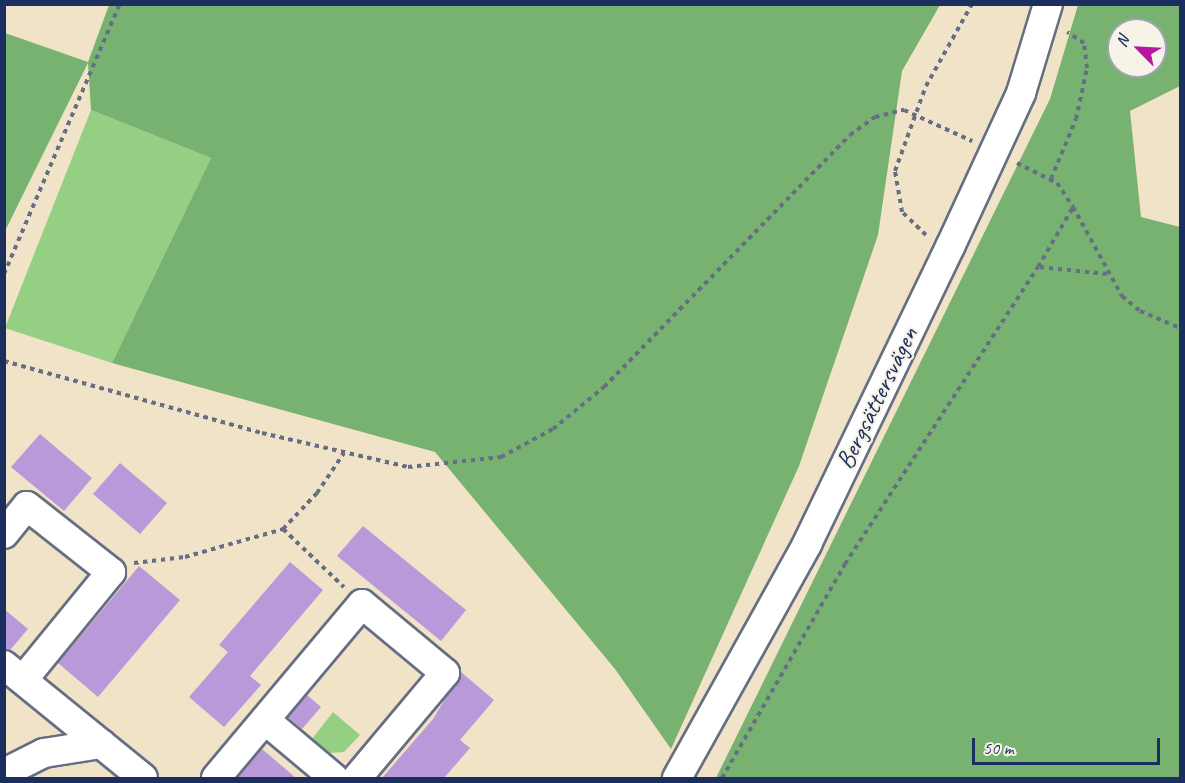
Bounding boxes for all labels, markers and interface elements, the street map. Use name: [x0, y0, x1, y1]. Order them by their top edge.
north arrow: [1107, 18, 1167, 78]
text: N: [1111, 33, 1134, 50]
street label: Bergsättersvägen: [829, 322, 925, 474]
scale bar: [975, 726, 1162, 764]
text: 50 m: [983, 737, 1014, 759]

